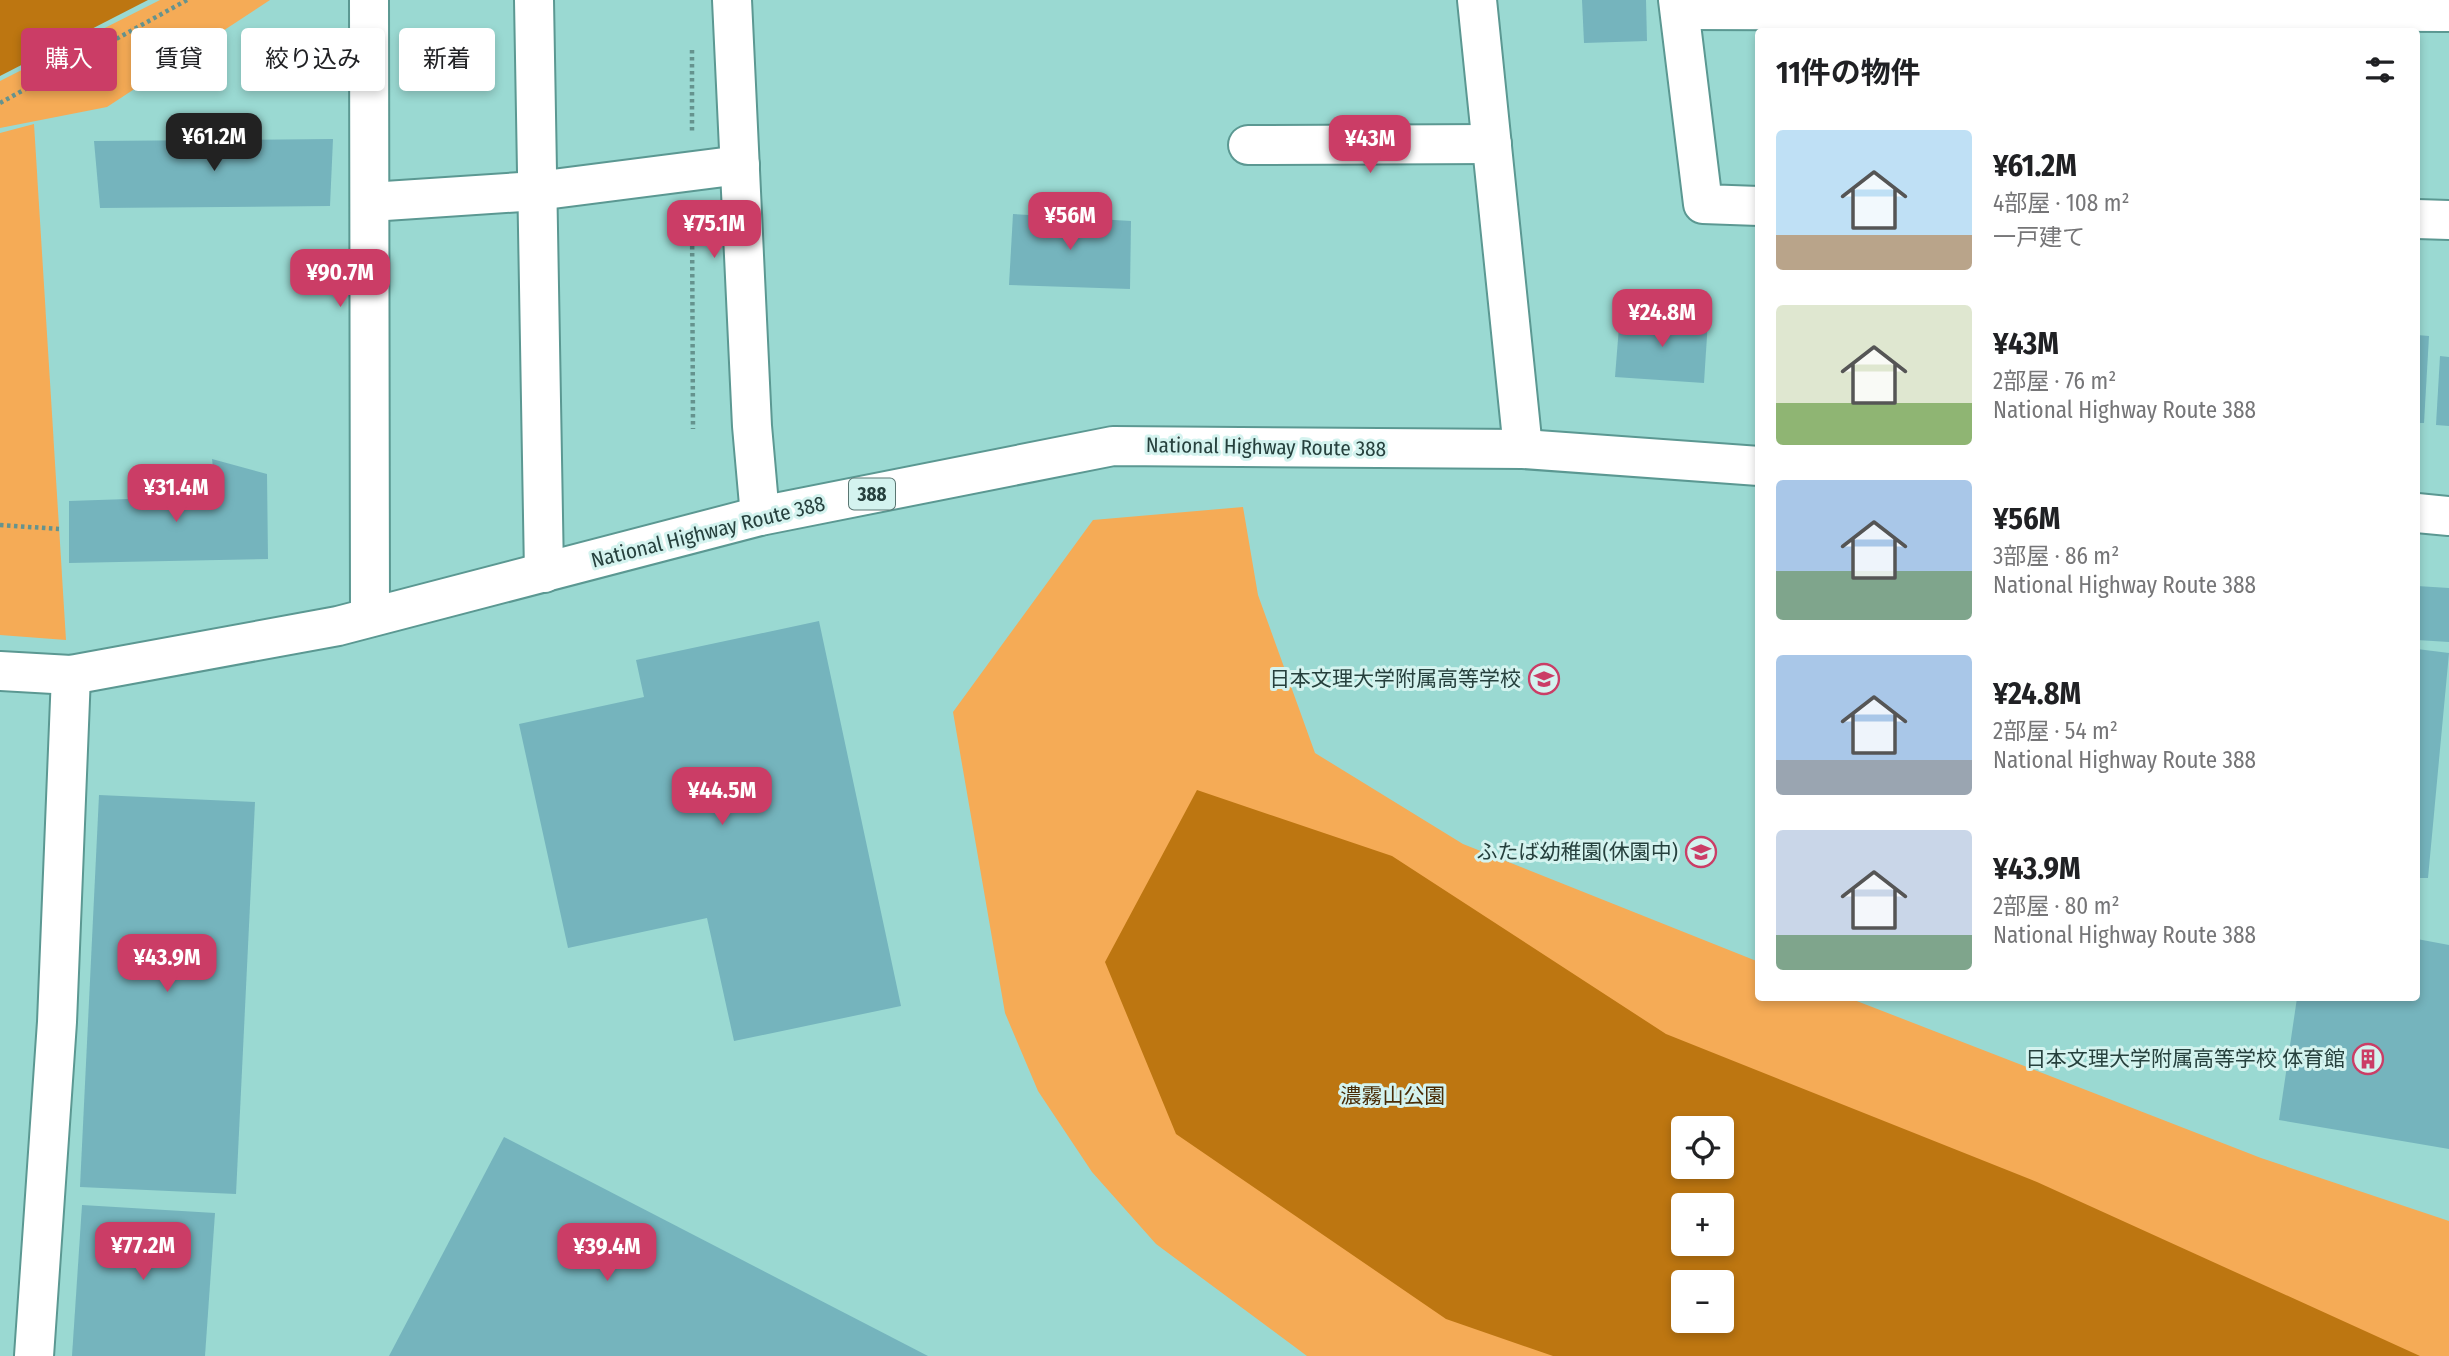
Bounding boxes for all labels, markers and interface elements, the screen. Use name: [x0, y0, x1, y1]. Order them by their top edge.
chip: 購入: [21, 28, 117, 91]
chip: 賃貸: [131, 28, 227, 91]
chip: 絞り込み: [241, 28, 385, 91]
chip: 新着: [399, 28, 495, 91]
icon: filters: [2361, 51, 2399, 89]
text: 11件の物件: [1776, 55, 1921, 91]
pin: ¥61.2M: [157, 114, 271, 173]
pin: ¥43M: [1329, 116, 1411, 175]
text: ¥61.2M: [182, 122, 246, 150]
text: ¥43M: [1345, 124, 1395, 152]
text: ¥61.2M: [1993, 148, 2077, 184]
icon: home: [1832, 158, 1916, 242]
text: 4部屋 · 108 m²: [1993, 189, 2130, 217]
pin: ¥56M: [1029, 192, 1111, 252]
pin: ¥75.1M: [657, 201, 771, 260]
text: ¥56M: [1044, 201, 1096, 229]
text: ¥75.1M: [683, 209, 745, 237]
text: 一戸建て: [1993, 223, 2085, 251]
pin: ¥90.7M: [283, 250, 397, 309]
text: ¥90.7M: [306, 258, 374, 286]
pin: ¥24.8M: [1605, 290, 1719, 349]
text: ¥24.8M: [1628, 298, 1696, 326]
text: ¥43M: [1993, 326, 2059, 362]
icon: home: [1832, 333, 1916, 417]
text: 2部屋 · 76 m²: [1993, 367, 2116, 395]
text: National Highway Route 388: [1993, 396, 2256, 424]
street label: National Highway Route 388: [1146, 432, 1386, 462]
pin: ¥31.4M: [119, 464, 233, 524]
text: ¥31.4M: [144, 473, 208, 501]
road number: 388: [849, 478, 895, 509]
street label: National Highway Route 388: [588, 490, 828, 574]
text: ¥56M: [1993, 501, 2060, 537]
icon: home: [1832, 508, 1916, 592]
text: 3部屋 · 86 m²: [1993, 542, 2119, 570]
text: National Highway Route 388: [1993, 571, 2256, 599]
school or university icon: 日本文理大学附属高等学校: [1527, 662, 1561, 696]
place label: 日本文理大学附属高等学校: [1269, 666, 1521, 692]
text: ¥24.8M: [1993, 676, 2081, 712]
icon: home: [1832, 683, 1916, 767]
text: 2部屋 · 54 m²: [1993, 717, 2118, 745]
text: National Highway Route 388: [1993, 746, 2256, 774]
pin: ¥44.5M: [665, 768, 779, 827]
text: ¥44.5M: [688, 776, 756, 804]
school or university icon: ふたば幼稚園(休園中): [1684, 835, 1718, 869]
place label: ふたば幼稚園(休園中): [1477, 839, 1678, 865]
text: ¥43.9M: [1993, 851, 2081, 887]
icon: home: [1832, 858, 1916, 942]
text: 2部屋 · 80 m²: [1993, 892, 2120, 920]
text: National Highway Route 388: [1993, 921, 2256, 949]
pin: ¥43.9M: [110, 934, 224, 994]
text: ¥43.9M: [133, 943, 201, 971]
building icon: 日本文理大学附属高等学校 体育館: [2351, 1042, 2385, 1076]
place label: 日本文理大学附属高等学校 体育館: [2025, 1046, 2345, 1072]
park label: 濃霧山公園: [1341, 1083, 1446, 1109]
map controls: [1671, 1116, 1734, 1333]
button: locate: [1671, 1116, 1734, 1179]
button: +: [1671, 1193, 1734, 1256]
pin: ¥77.2M: [86, 1222, 200, 1282]
pin: ¥39.4M: [550, 1224, 664, 1283]
text: ¥77.2M: [111, 1231, 175, 1259]
text: ¥39.4M: [573, 1232, 641, 1260]
button: −: [1671, 1270, 1734, 1333]

